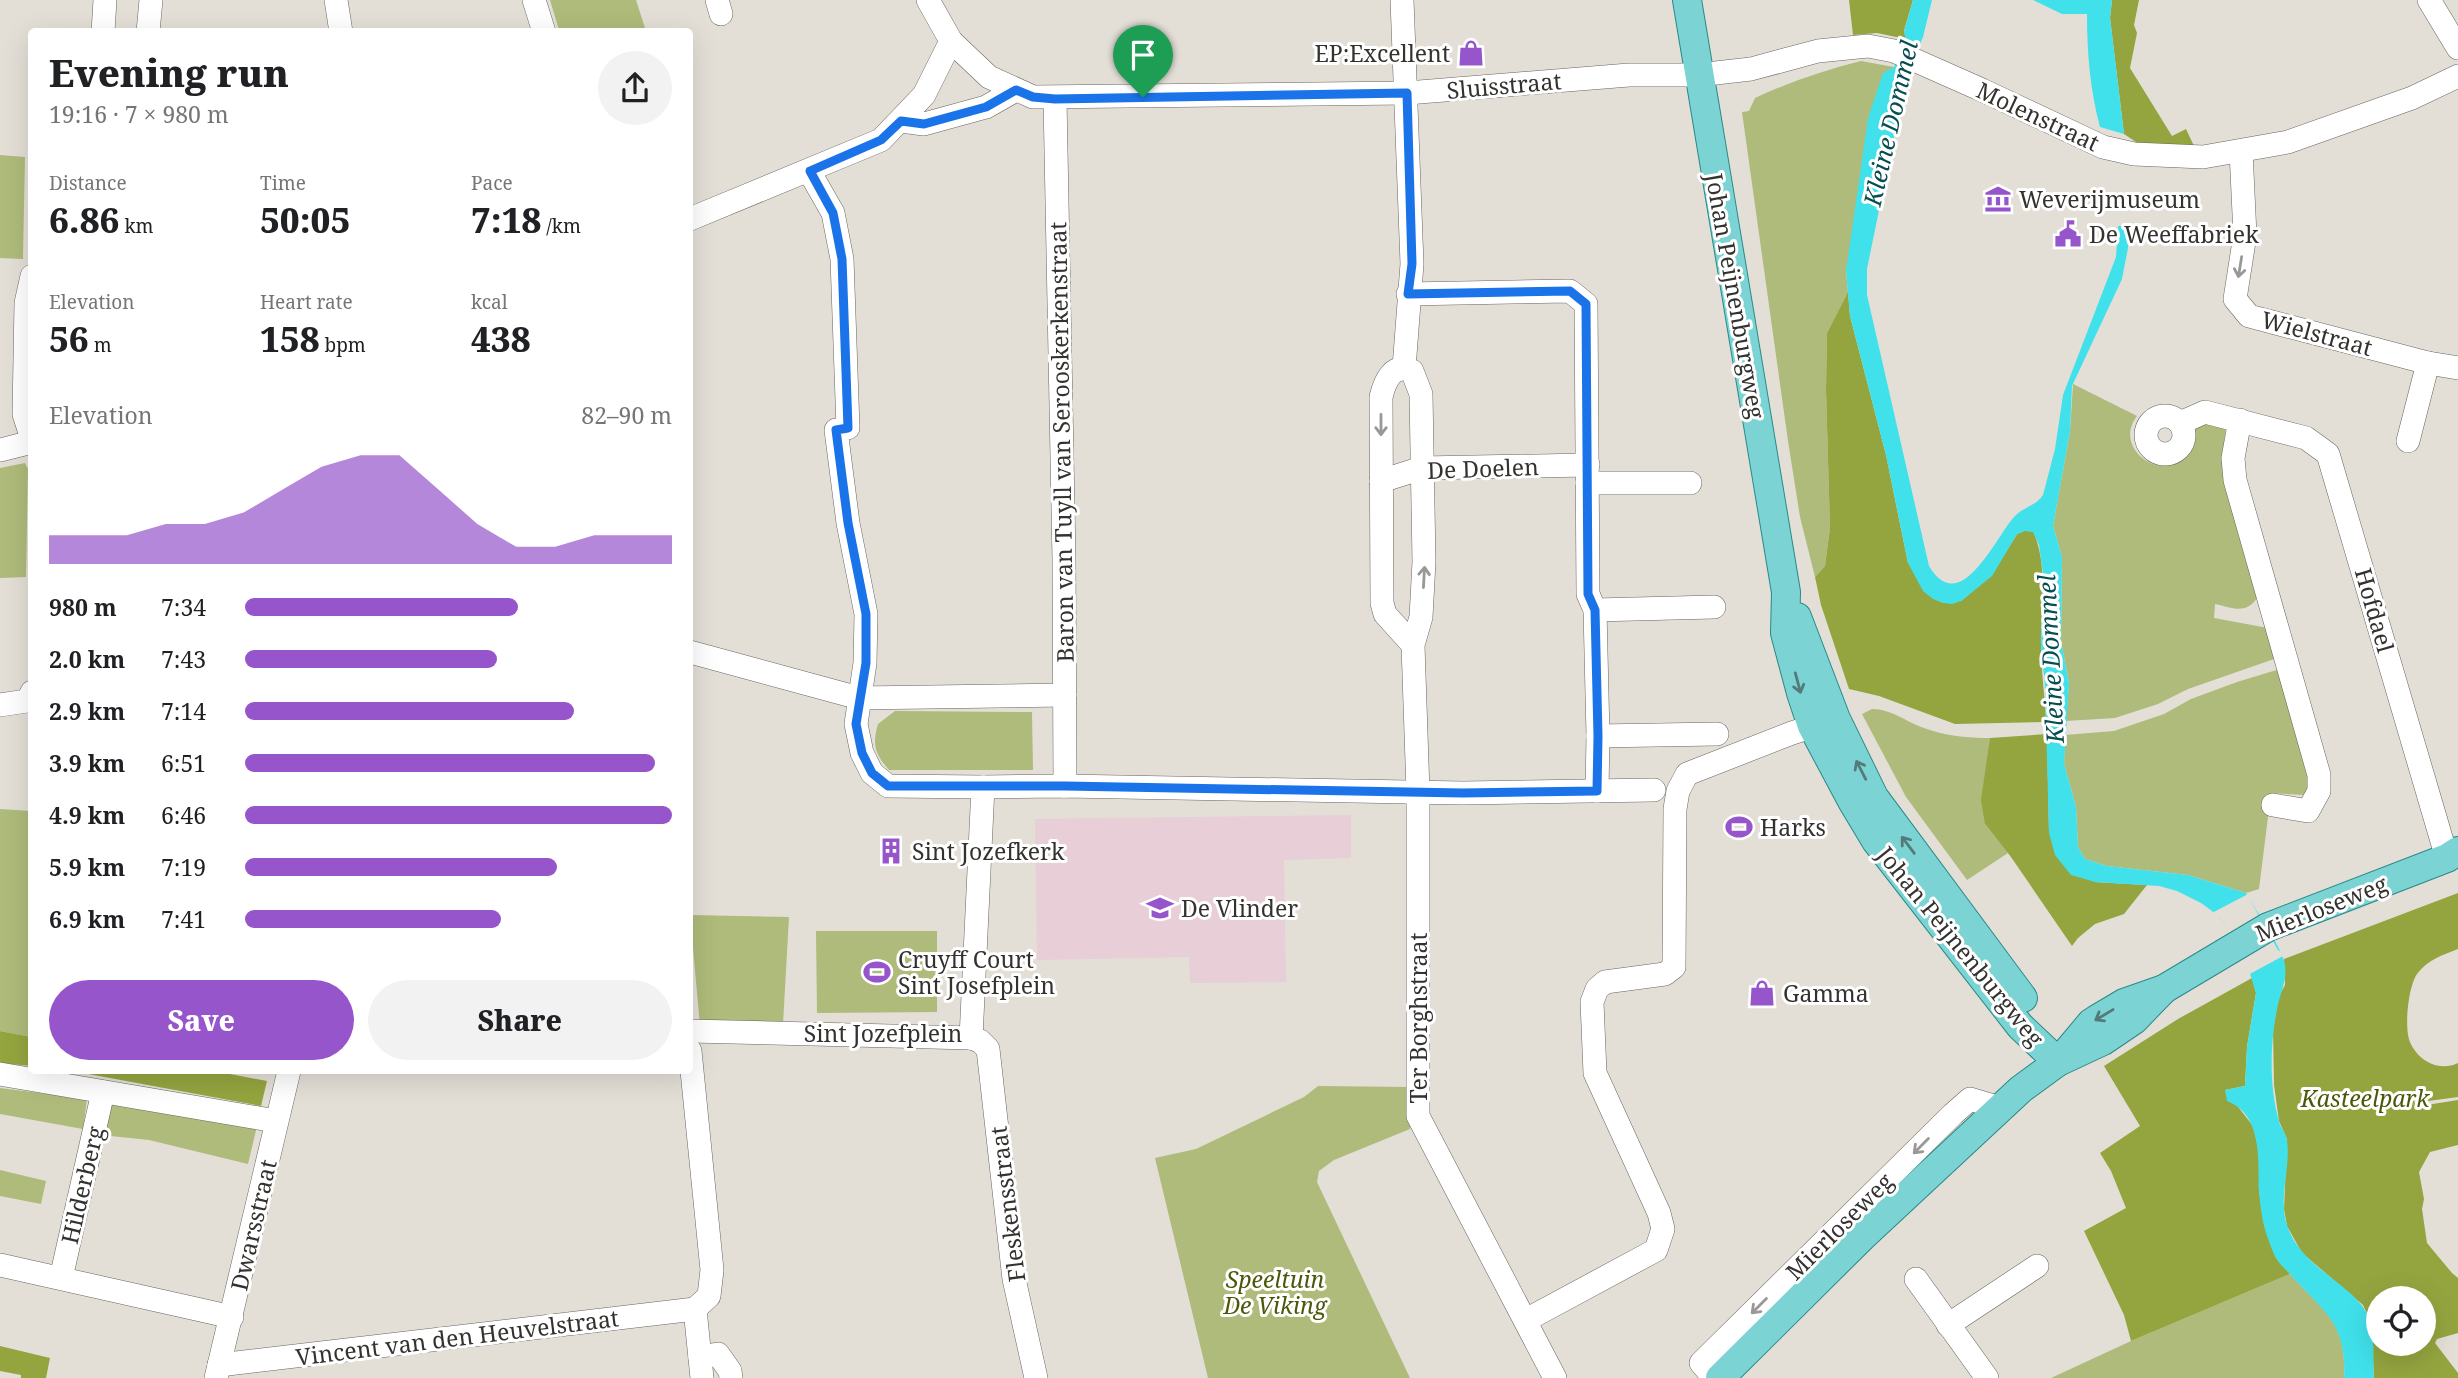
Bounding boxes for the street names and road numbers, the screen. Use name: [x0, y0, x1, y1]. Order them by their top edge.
street label: Sluisstraat: [1445, 64, 1563, 106]
street label: Molenstraat: [1971, 74, 2105, 158]
street label: Johan Peijnenburgweg: [1698, 170, 1773, 422]
street label: Baron van Tuyll van Serooskerkenstraat: [1041, 221, 1081, 663]
street label: Wielstraat: [2258, 303, 2376, 363]
street label: De Doelen: [1427, 450, 1539, 486]
street label: Hofdael: [2348, 564, 2402, 656]
street label: Johan Peijnenburgweg: [1870, 839, 2052, 1053]
street label: Mierloseweg: [2250, 867, 2392, 949]
street label: Ter Borghstraat: [1402, 932, 1434, 1104]
street label: Sint Jozefplein: [804, 1017, 962, 1049]
street label: Hilderberg: [53, 1123, 111, 1247]
street label: Fleskensstraat: [982, 1124, 1032, 1284]
street label: Dwarsstraat: [222, 1156, 284, 1294]
street label: Mierloseweg: [1778, 1165, 1900, 1287]
street label: Vincent van den Heuvelstraat: [294, 1301, 620, 1373]

